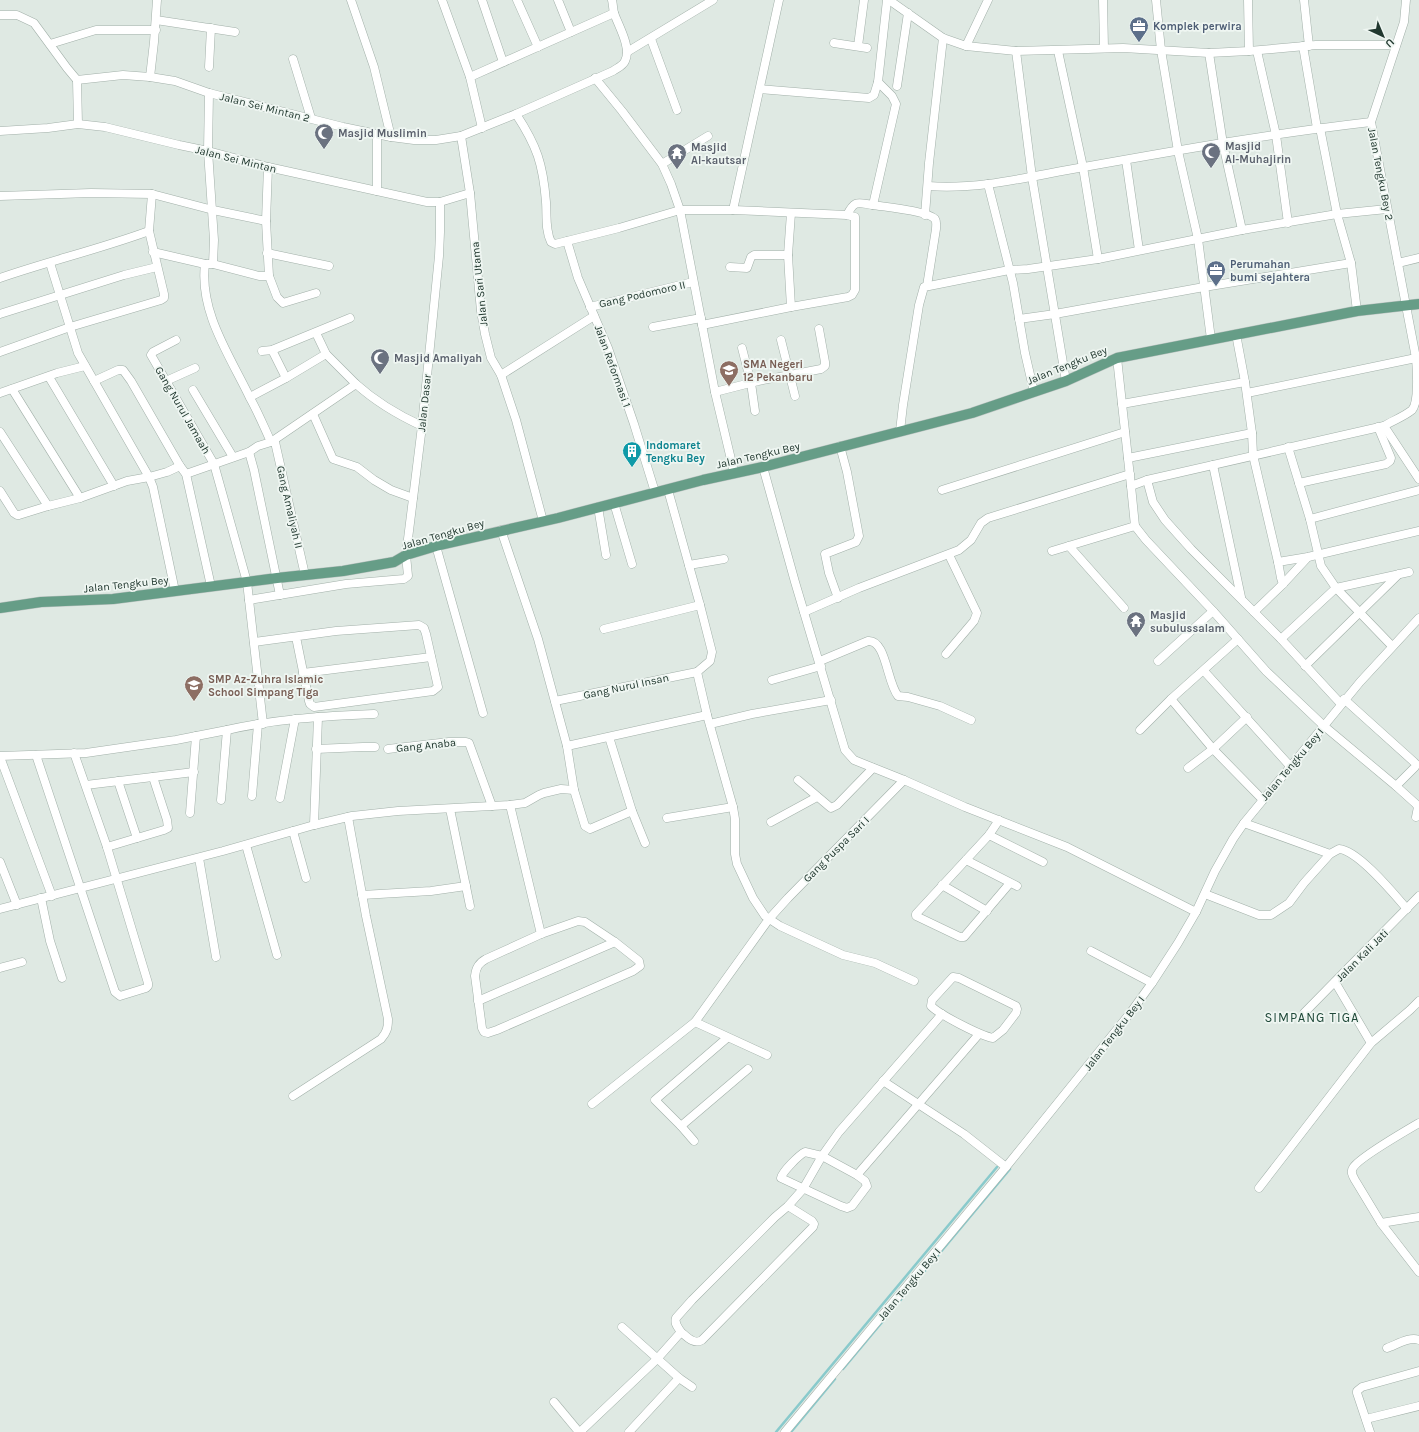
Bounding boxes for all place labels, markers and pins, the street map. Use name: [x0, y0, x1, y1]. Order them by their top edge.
office icon: Komplek perwira: [1128, 15, 1150, 43]
place label: Komplek perwira: [1153, 20, 1242, 33]
mosque icon: Masjid Muslimin: [313, 122, 335, 150]
place label: Masjid Muslimin: [338, 127, 427, 140]
place label: Masjid Al-Muhajirin: [1225, 140, 1291, 166]
place label: Masjid Al-kautsar: [691, 141, 747, 167]
mosque icon: Masjid Al-Muhajirin: [1200, 141, 1222, 169]
temple icon: Masjid Al-kautsar: [666, 142, 688, 170]
place label: Perumahan bumi sejahtera: [1230, 258, 1310, 284]
office icon: Perumahan bumi sejahtera: [1205, 259, 1227, 287]
mosque icon: Masjid Amaliyah: [369, 347, 391, 375]
place label: Masjid Amaliyah: [394, 352, 482, 365]
place label: SMA Negeri 12 Pekanbaru: [743, 358, 813, 384]
school or university icon: SMA Negeri 12 Pekanbaru: [718, 359, 740, 387]
place label: Indomaret Tengku Bey: [646, 439, 705, 465]
building icon: Indomaret Tengku Bey: [621, 440, 643, 468]
place label: Masjid subulussalam: [1150, 609, 1225, 635]
temple icon: Masjid subulussalam: [1125, 610, 1147, 638]
place label: SMP Az-Zuhra Islamic School Simpang Tiga: [208, 673, 323, 699]
school or university icon: SMP Az-Zuhra Islamic School Simpang Tiga: [183, 674, 205, 702]

